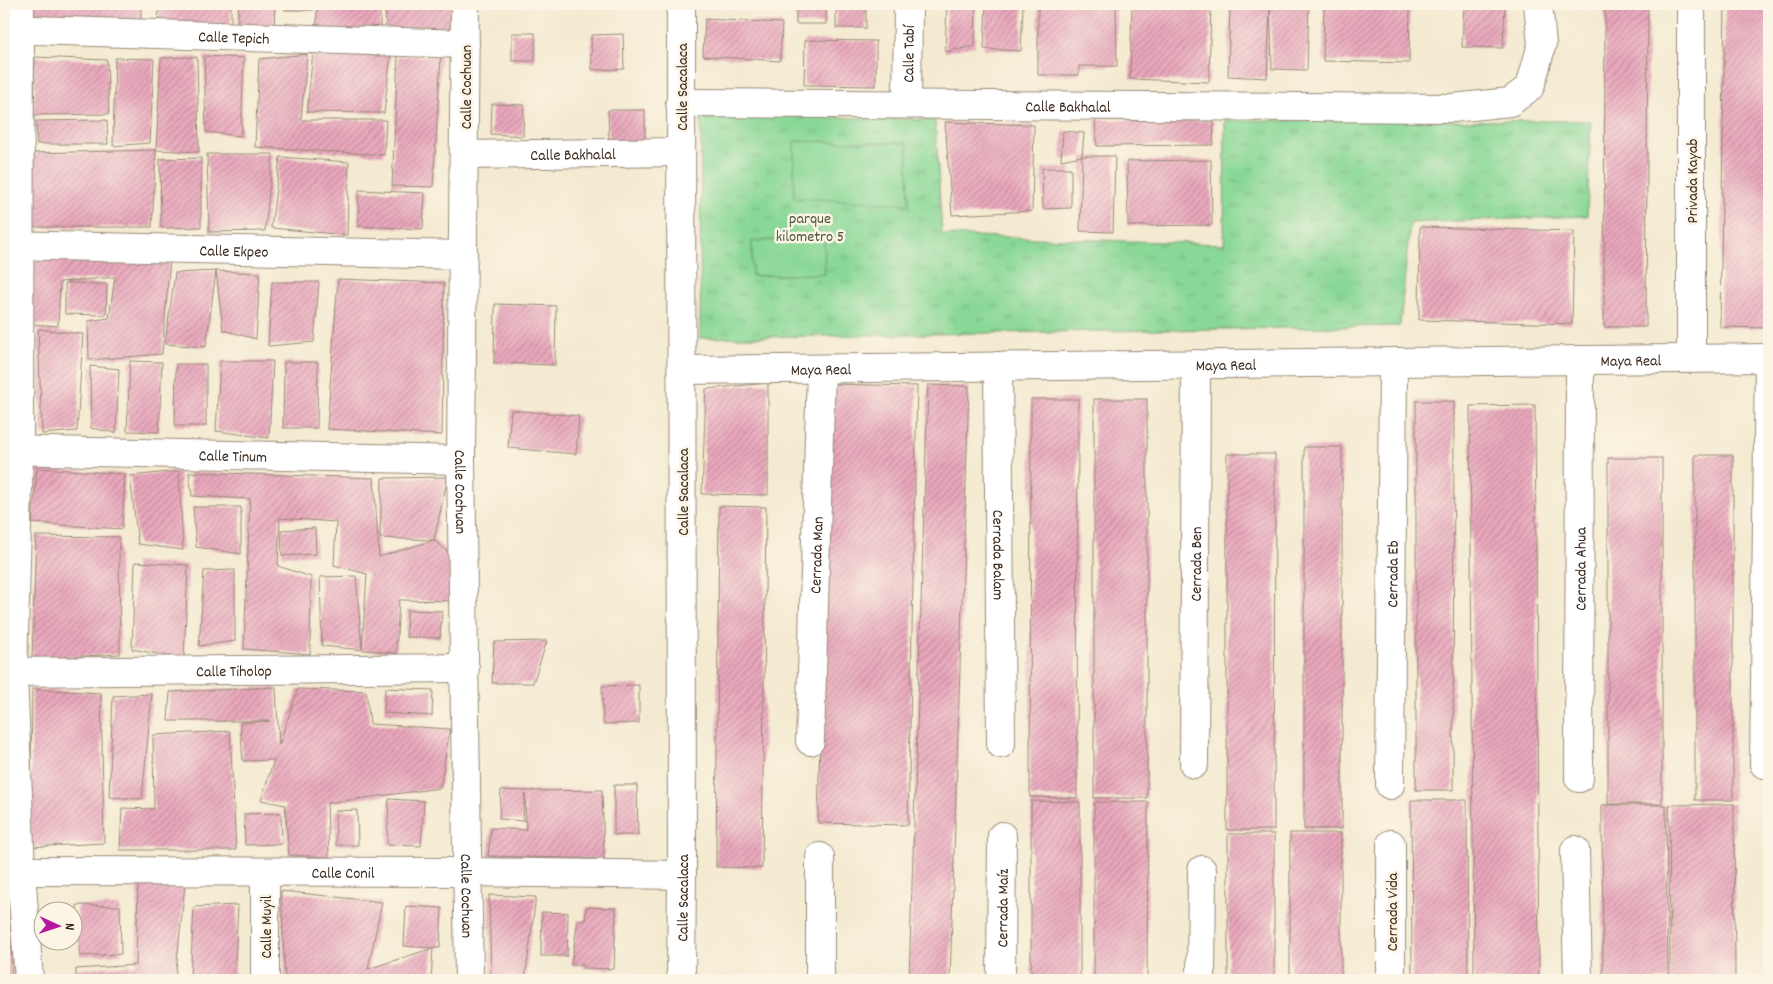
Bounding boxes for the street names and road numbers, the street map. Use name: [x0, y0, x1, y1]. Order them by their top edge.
street label: Calle Tabí: [898, 24, 922, 83]
street label: Calle Tepich: [198, 26, 270, 52]
street label: Calle Sacalaca: [672, 43, 695, 131]
street label: Calle Cochuan: [456, 45, 479, 129]
street label: Calle Bakhalal: [1025, 96, 1111, 120]
street label: Privada Kayab: [1682, 139, 1705, 223]
street label: Calle Bakhalal: [530, 144, 616, 168]
street label: Calle Ekpeo: [199, 240, 269, 265]
street label: Maya Real: [1600, 350, 1662, 374]
street label: Maya Real: [1195, 355, 1257, 378]
street label: Maya Real: [791, 359, 852, 383]
street label: Calle Tinum: [198, 445, 267, 470]
street label: Calle Sacalaca: [673, 448, 696, 536]
street label: Calle Cochuan: [447, 450, 471, 534]
street label: Cerrada Balam: [985, 510, 1009, 600]
street label: Cerrada Man: [805, 516, 831, 594]
street label: Cerrada Ben: [1186, 526, 1209, 602]
street label: Cerrada Ahua: [1570, 527, 1594, 611]
street label: Cerrada Eb: [1382, 540, 1406, 608]
street label: Calle Tiholop: [196, 661, 272, 684]
street label: Calle Cochuan: [453, 854, 477, 938]
street label: Calle Sacalaca: [672, 854, 696, 942]
street label: Calle Conil: [311, 863, 375, 886]
street label: Cerrada Maíz: [992, 868, 1016, 948]
street label: Cerrada Vida: [1382, 872, 1405, 951]
street label: Calle Muyil: [256, 895, 279, 959]

